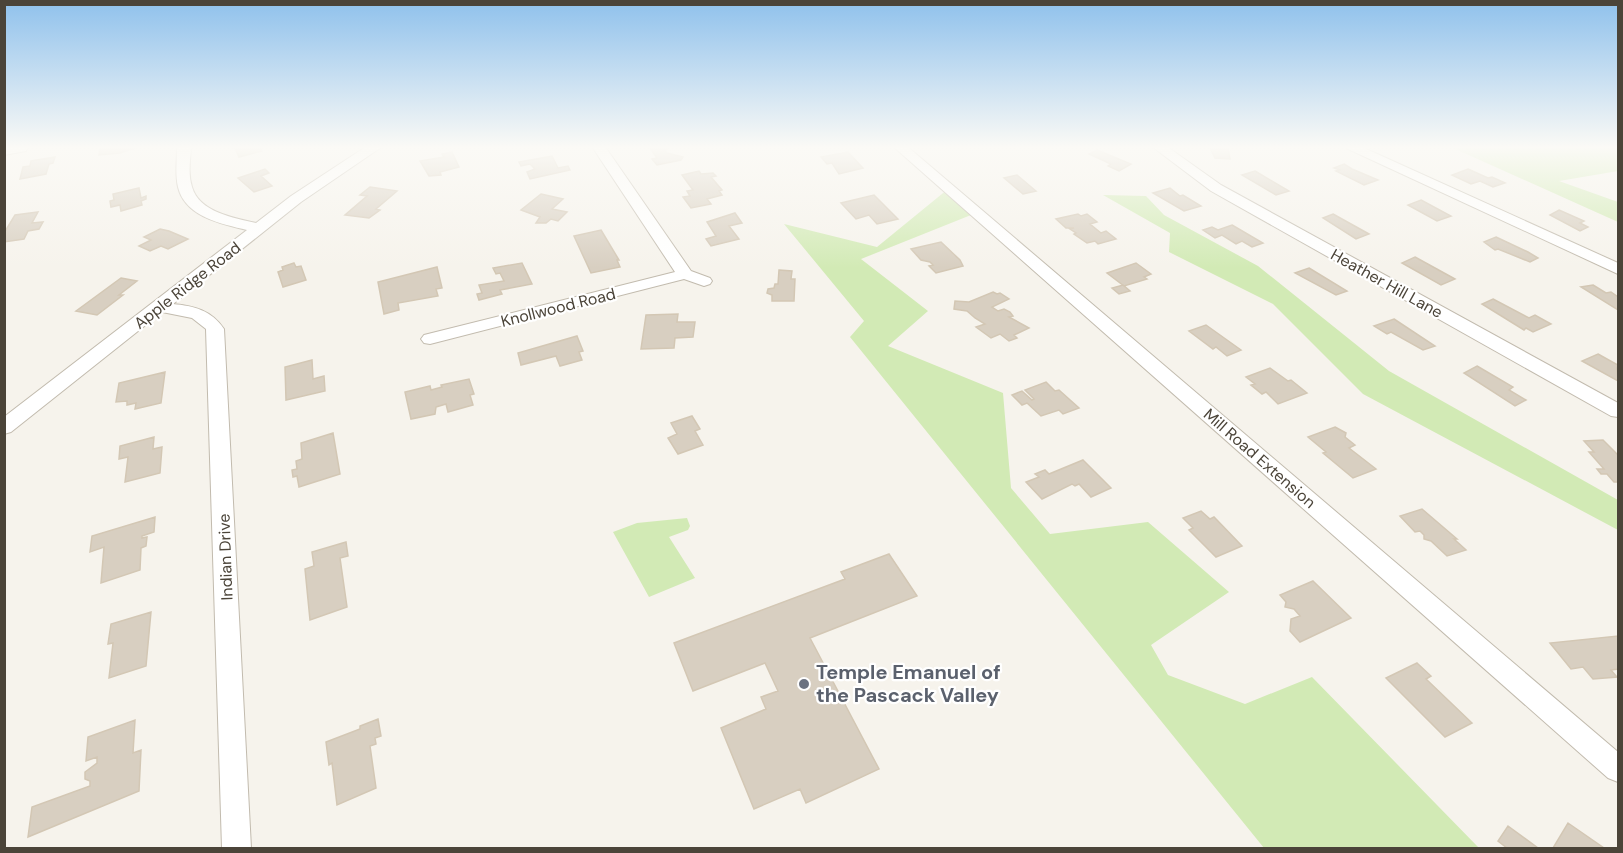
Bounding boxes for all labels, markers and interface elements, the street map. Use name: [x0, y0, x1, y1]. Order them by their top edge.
street label: Apple Ridge Road: [130, 237, 245, 334]
street label: Heather Hill Lane: [1327, 244, 1446, 323]
street label: Knollwood Road: [499, 283, 618, 332]
street label: Mill Road Extension: [1199, 404, 1320, 513]
street label: Indian Drive: [213, 513, 238, 601]
place label: Temple Emanuel of the Pascack Valley: [816, 659, 1001, 708]
marker: Temple Emanuel of the Pascack Valley: [797, 677, 811, 691]

